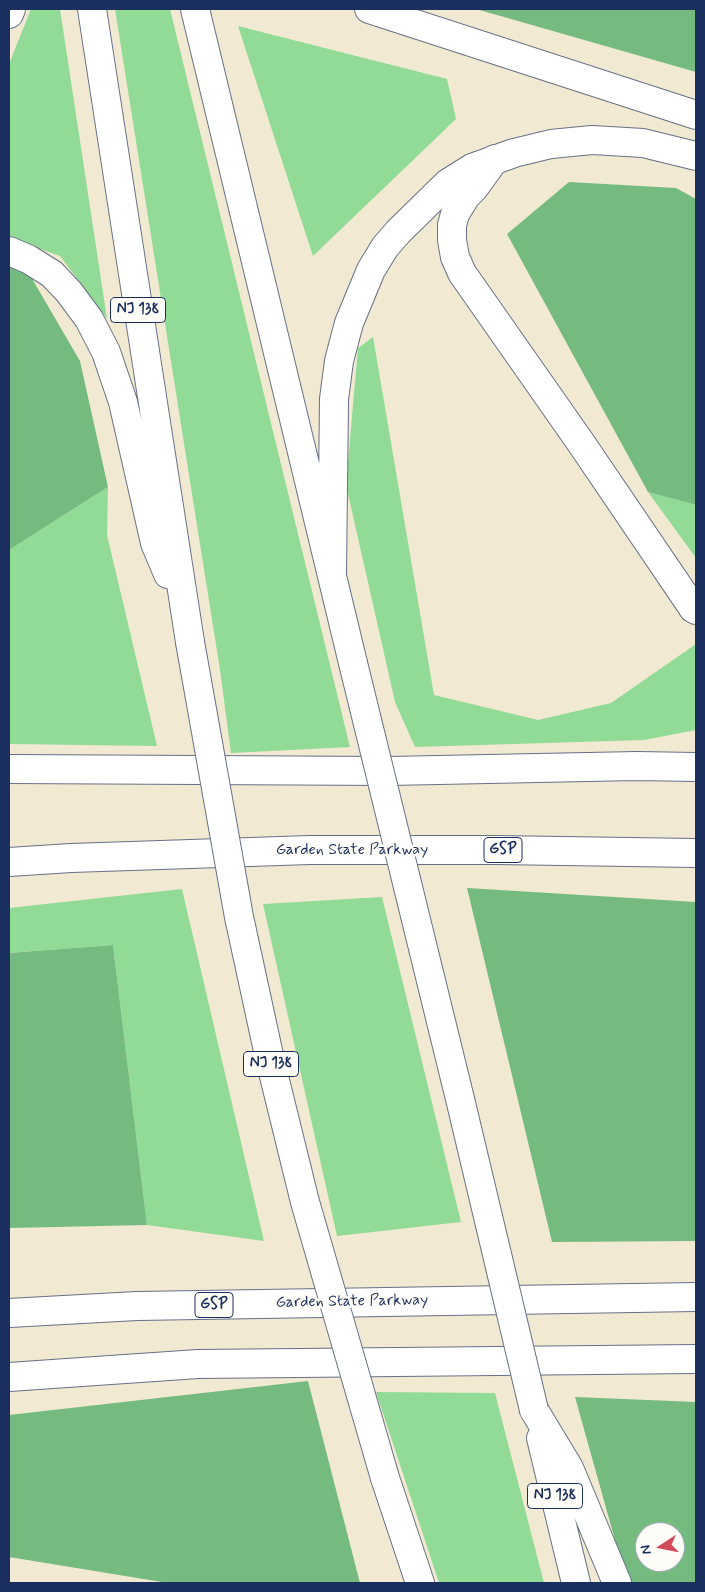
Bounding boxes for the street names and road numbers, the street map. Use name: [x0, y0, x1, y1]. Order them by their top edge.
road number: NJ 138: [110, 298, 166, 322]
road number: GSP: [484, 838, 522, 862]
street label: Garden State Parkway: [276, 841, 428, 861]
road number: NJ 138: [244, 1052, 298, 1076]
street label: Garden State Parkway: [276, 1291, 428, 1313]
road number: GSP: [195, 1292, 233, 1318]
road number: NJ 138: [528, 1484, 582, 1508]

